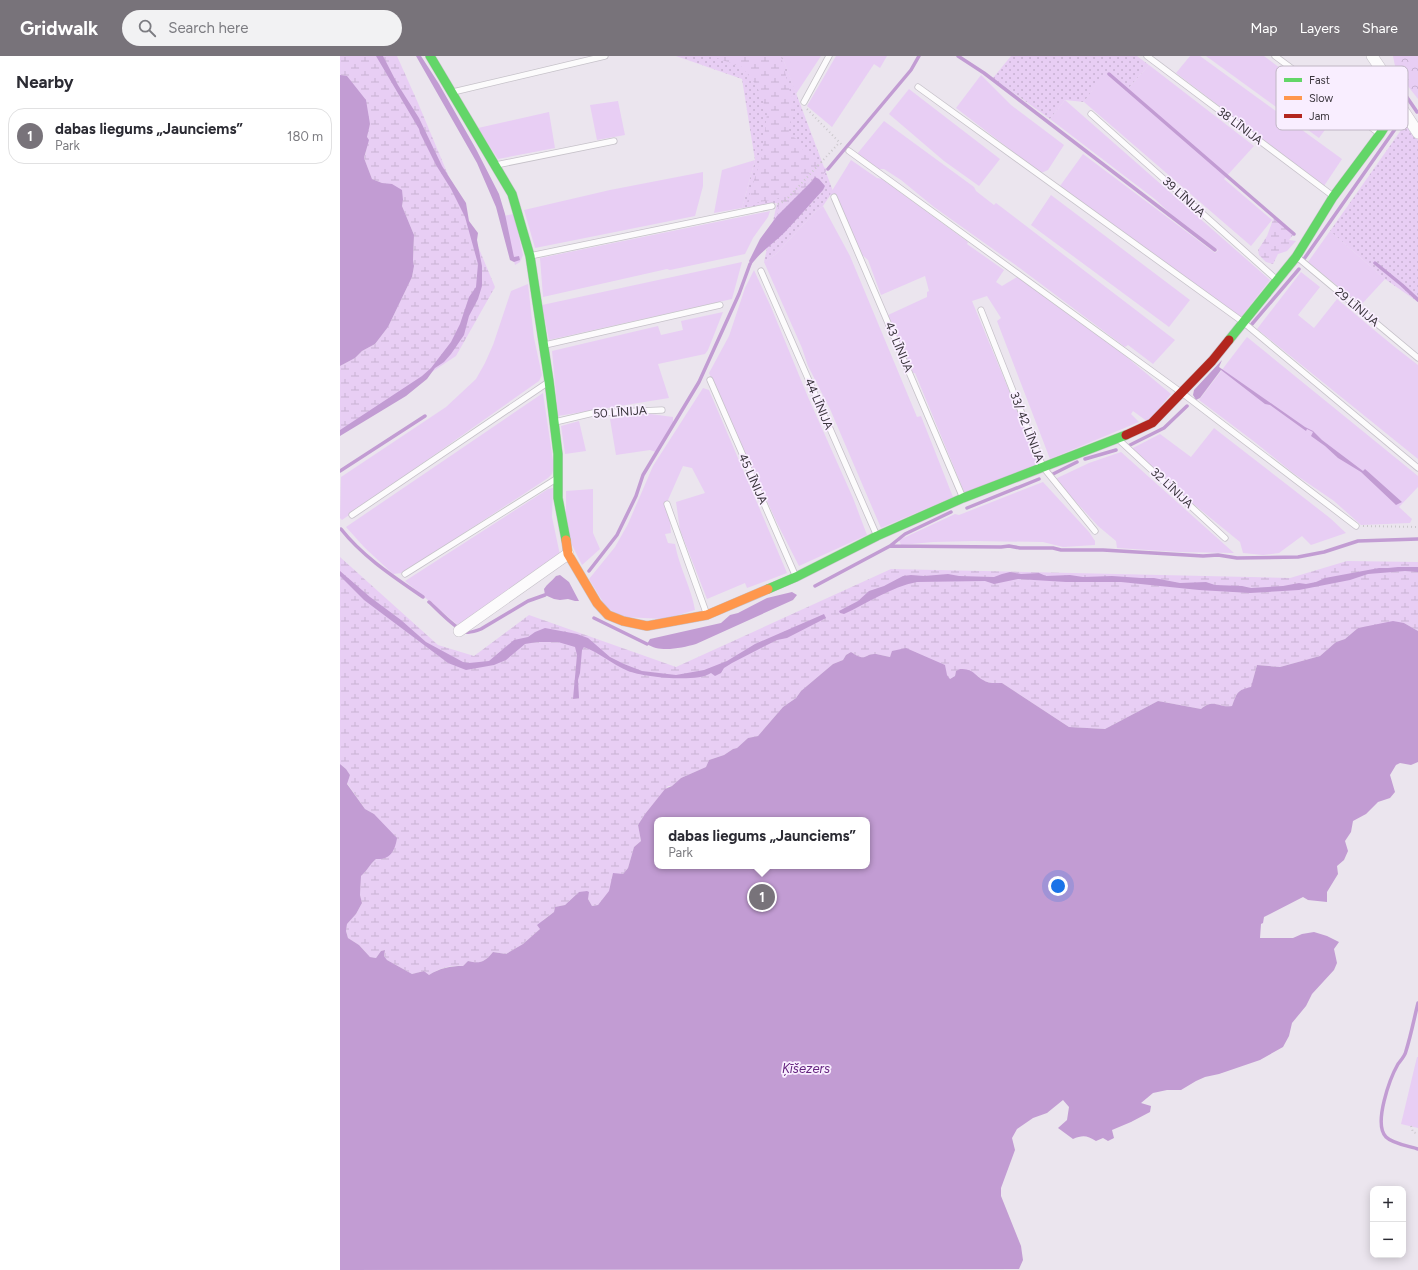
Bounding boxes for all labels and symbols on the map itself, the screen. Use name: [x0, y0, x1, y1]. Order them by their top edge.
legend: [1276, 66, 1408, 130]
text: Fast: [1309, 74, 1330, 87]
text: Slow: [1309, 92, 1333, 105]
street label: 38 LĪNIJA: [1215, 104, 1265, 148]
text: Jam: [1309, 110, 1330, 123]
street label: 39 LĪNIJA: [1160, 174, 1208, 220]
street label: 29 LĪNIJA: [1332, 285, 1382, 329]
street label: 43 LĪNIJA: [882, 320, 916, 374]
street label: 44 LĪNIJA: [802, 376, 836, 432]
street label: 33/ 42 LĪNIJA: [1007, 390, 1047, 464]
street label: 50 LĪNIJA: [593, 403, 647, 421]
street label: 45 LĪNIJA: [736, 452, 770, 506]
street label: 32 LĪNIJA: [1148, 465, 1196, 511]
your location: [1048, 876, 1068, 896]
pin: 1: [749, 882, 775, 912]
water label: Ķīšezers: [782, 1061, 830, 1076]

